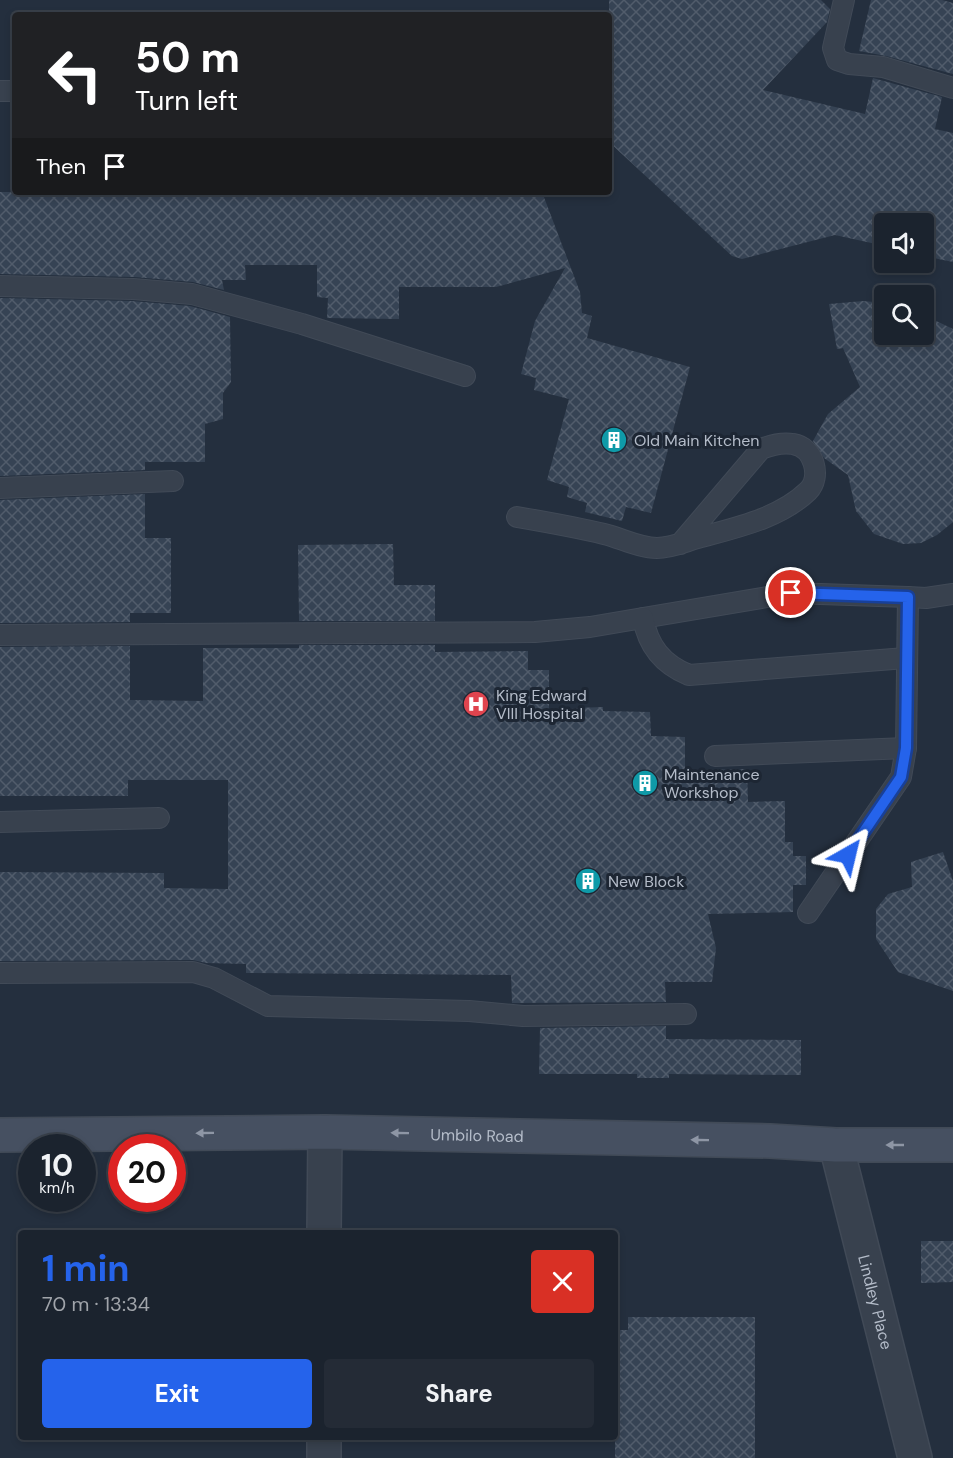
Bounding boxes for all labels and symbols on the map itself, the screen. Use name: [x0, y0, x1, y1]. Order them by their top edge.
building icon: Old Main Kitchen: [599, 425, 629, 455]
place label: Old Main Kitchen: [634, 430, 760, 451]
pin: [765, 567, 816, 618]
place label: King Edward VIII Hospital: [496, 685, 587, 724]
hospital icon: King Edward VIII Hospital: [461, 689, 491, 719]
place label: Maintenance Workshop: [664, 764, 760, 803]
building icon: Maintenance Workshop: [630, 768, 660, 798]
position arrow: [816, 823, 880, 887]
building icon: New Block: [573, 866, 603, 896]
place label: New Block: [608, 871, 684, 892]
street label: Umbilo Road: [430, 1124, 524, 1147]
one-way arrow: [195, 1128, 214, 1138]
one-way arrow: [390, 1129, 409, 1138]
speed limit sign: 20: [108, 1134, 186, 1212]
one-way arrow: [690, 1135, 709, 1144]
one-way arrow: [885, 1140, 904, 1150]
street label: Lindley Place: [854, 1253, 898, 1352]

